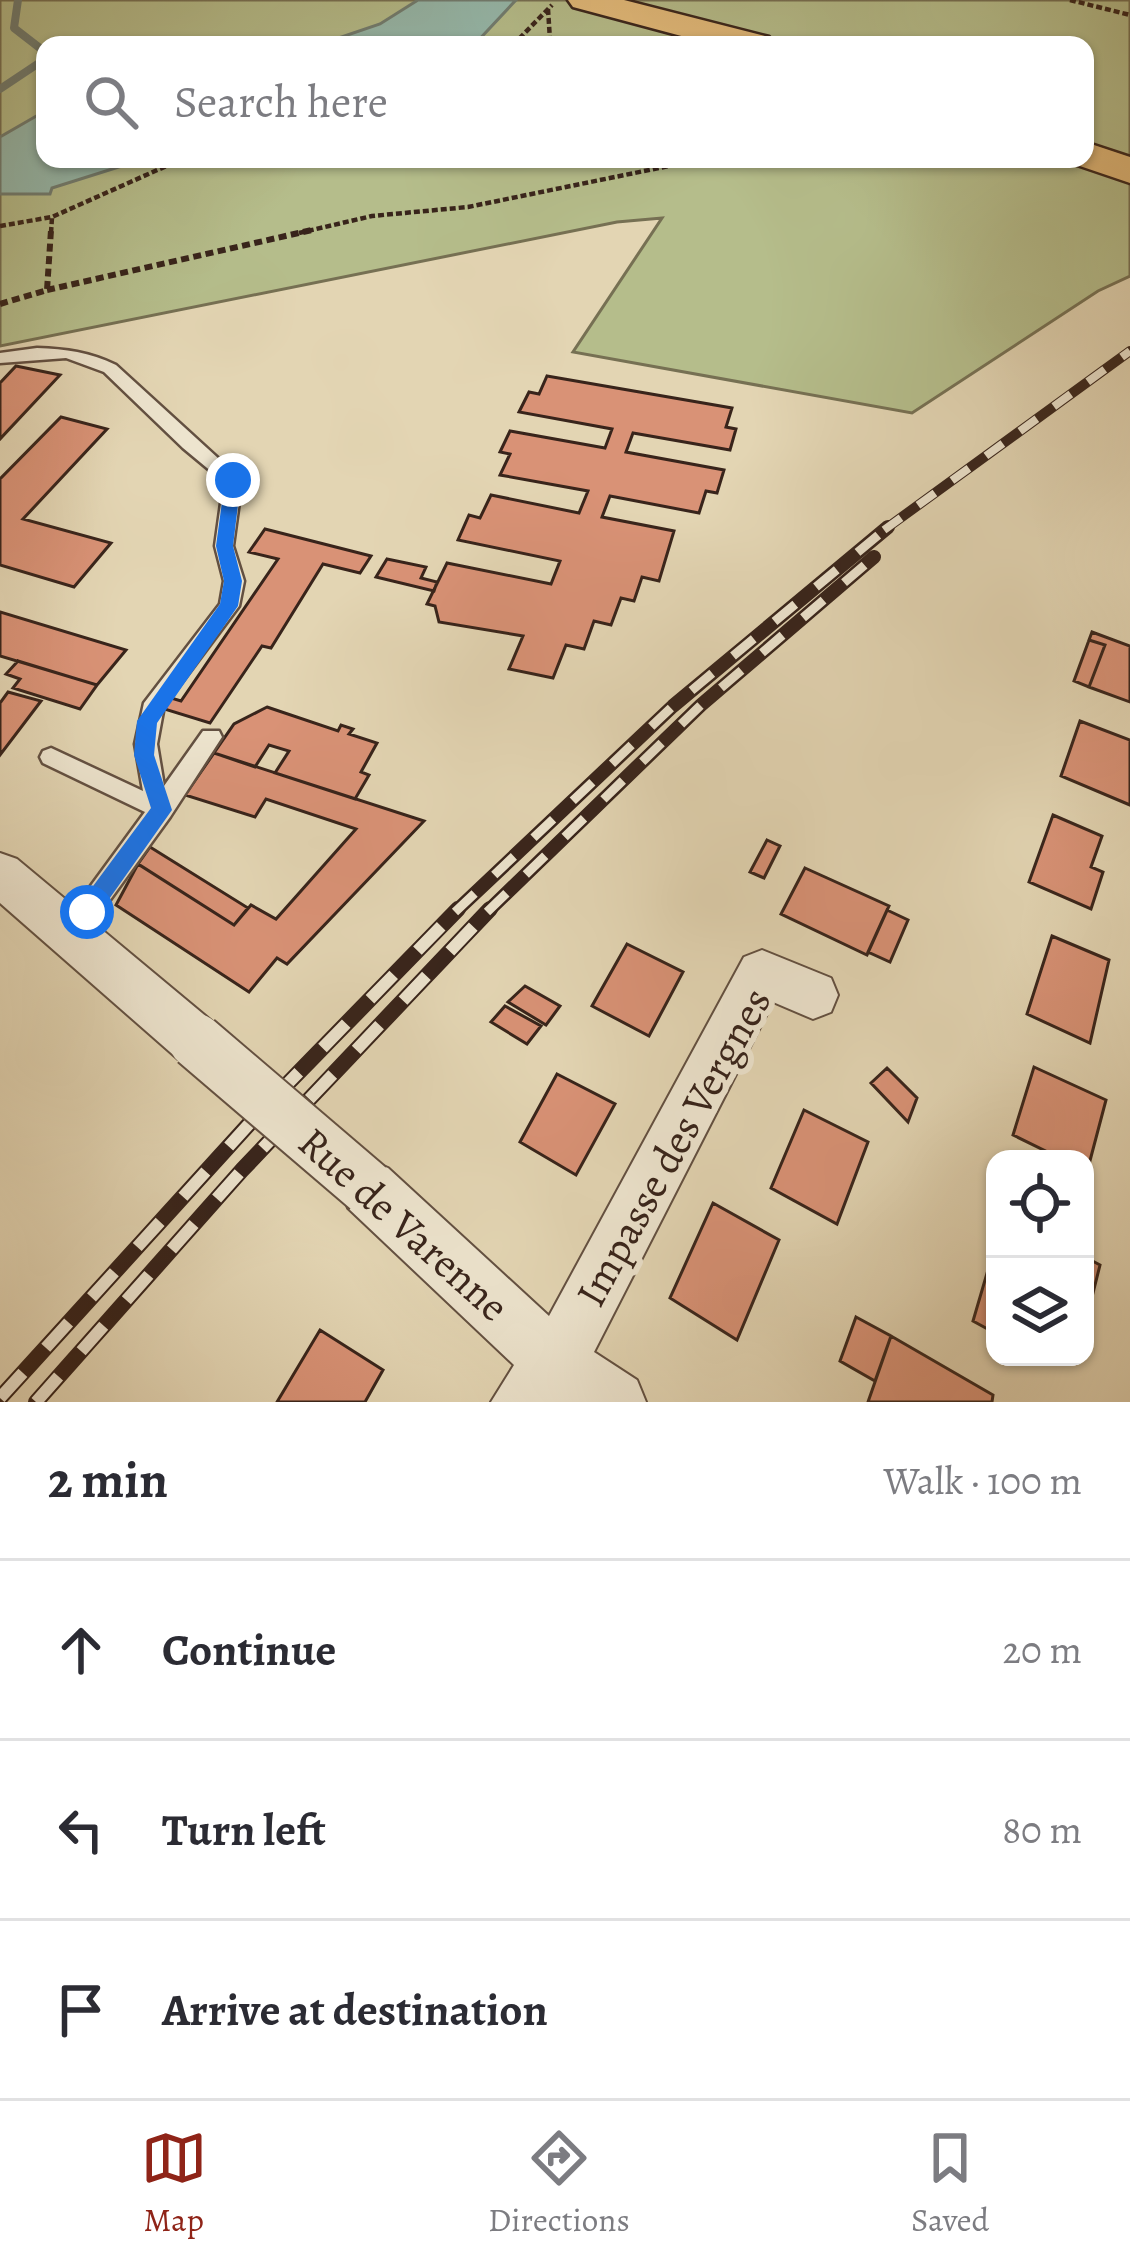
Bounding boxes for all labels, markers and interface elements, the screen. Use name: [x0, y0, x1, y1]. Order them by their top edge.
search box: [36, 36, 1094, 168]
icon: search: [78, 69, 144, 135]
text: Search here: [174, 71, 388, 133]
route end: [206, 453, 260, 507]
route start: [60, 885, 114, 939]
street label: Impasse des Vergnes: [562, 977, 784, 1317]
street label: Rue de Varenne: [286, 1114, 522, 1334]
map controls: [986, 1150, 1094, 1366]
button: locate: [986, 1150, 1094, 1258]
button: layers: [986, 1258, 1094, 1366]
text: 2 min: [48, 1445, 168, 1515]
text: Walk · 100 m: [883, 1454, 1082, 1507]
icon: ahead: [48, 1617, 114, 1683]
text: Continue: [162, 1619, 336, 1681]
text: 20 m: [1003, 1623, 1082, 1676]
icon: left: [48, 1797, 114, 1863]
text: Turn left: [162, 1799, 326, 1861]
text: 80 m: [1002, 1803, 1082, 1856]
icon: arrive: [48, 1977, 114, 2043]
text: Arrive at destination: [162, 1979, 548, 2041]
tab: Map: [141, 2125, 207, 2242]
tab: Directions: [488, 2125, 630, 2242]
tab: Saved: [911, 2125, 989, 2242]

